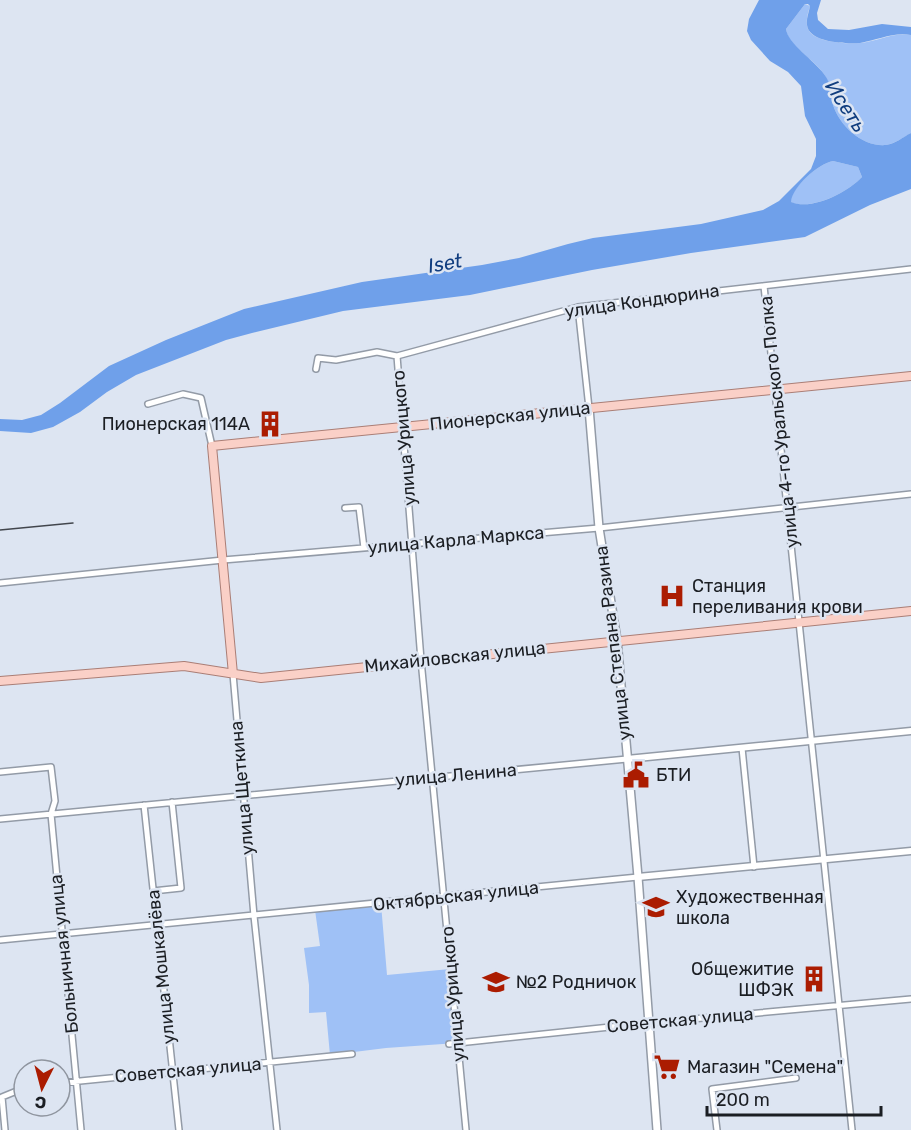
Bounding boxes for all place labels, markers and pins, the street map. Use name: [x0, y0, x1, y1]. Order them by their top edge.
building icon: Пионерская 114А: [255, 409, 285, 439]
place label: Пионерская 114А: [102, 413, 250, 435]
place label: Станция переливания крови: [692, 575, 863, 618]
hospital icon: Станция переливания крови: [657, 581, 687, 611]
public building icon: БТИ: [621, 760, 651, 790]
place label: БТИ: [656, 764, 691, 786]
place label: Художественная школа: [676, 886, 824, 929]
school or university icon: Художественная школа: [641, 892, 671, 922]
place label: Общежитие ШФЭК: [691, 958, 794, 1001]
building icon: Общежитие ШФЭК: [799, 964, 829, 994]
school or university icon: №2 Родничок: [481, 967, 511, 997]
place label: №2 Родничок: [516, 971, 637, 993]
supermarket icon: Магазин "Семена": [652, 1052, 682, 1082]
place label: Магазин "Семена": [687, 1056, 843, 1078]

